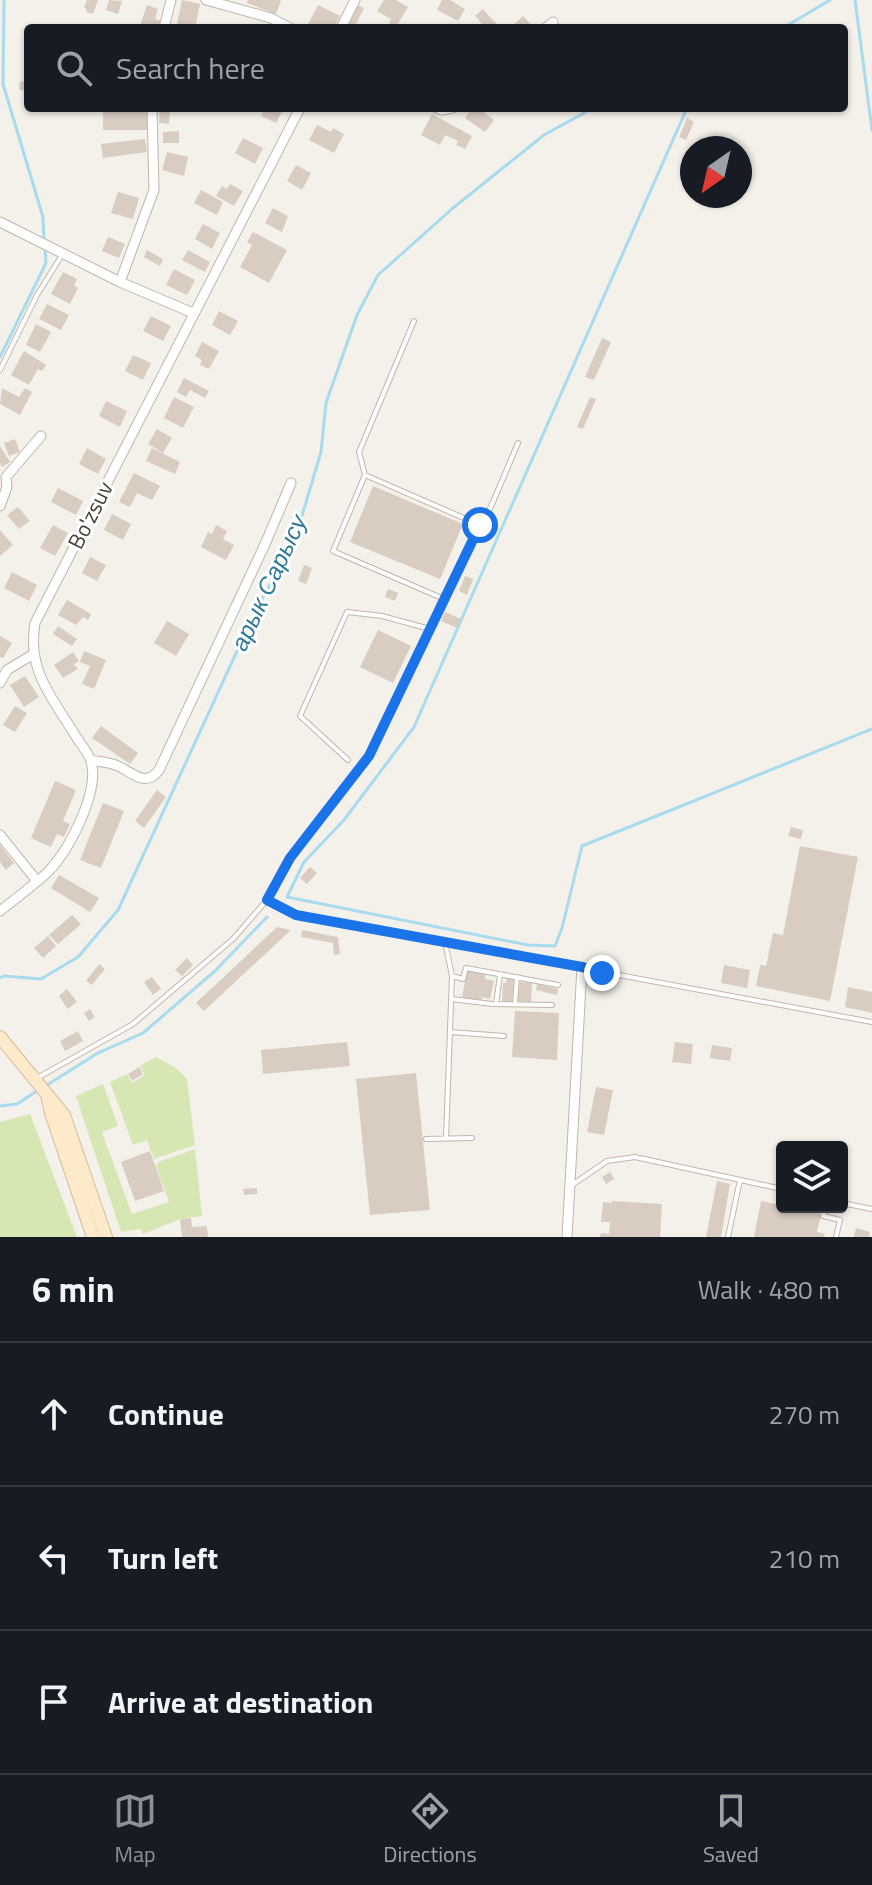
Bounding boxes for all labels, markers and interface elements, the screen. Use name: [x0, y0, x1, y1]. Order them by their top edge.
search box: [24, 24, 848, 112]
text: Search here: [116, 45, 265, 91]
icon: search: [52, 46, 96, 90]
north arrow: [680, 136, 752, 208]
street label: Bo'zsuv: [59, 475, 122, 555]
water label: арык Сарысу: [221, 507, 316, 657]
route start: [462, 507, 498, 543]
route end: [584, 955, 620, 991]
map controls: [776, 1141, 848, 1213]
button: layers: [776, 1141, 848, 1213]
text: 6 min: [32, 1263, 115, 1315]
text: Walk · 480 m: [698, 1270, 840, 1309]
text: Continue: [108, 1391, 224, 1437]
icon: ahead: [32, 1392, 76, 1436]
text: 270 m: [769, 1395, 840, 1434]
text: Turn left: [108, 1535, 218, 1581]
icon: left: [32, 1536, 76, 1580]
text: 210 m: [769, 1539, 840, 1578]
text: Arrive at destination: [108, 1679, 373, 1725]
icon: arrive: [32, 1680, 76, 1724]
tab: Map: [113, 1789, 157, 1871]
tab: Directions: [383, 1789, 477, 1871]
tab: Saved: [703, 1789, 759, 1871]

